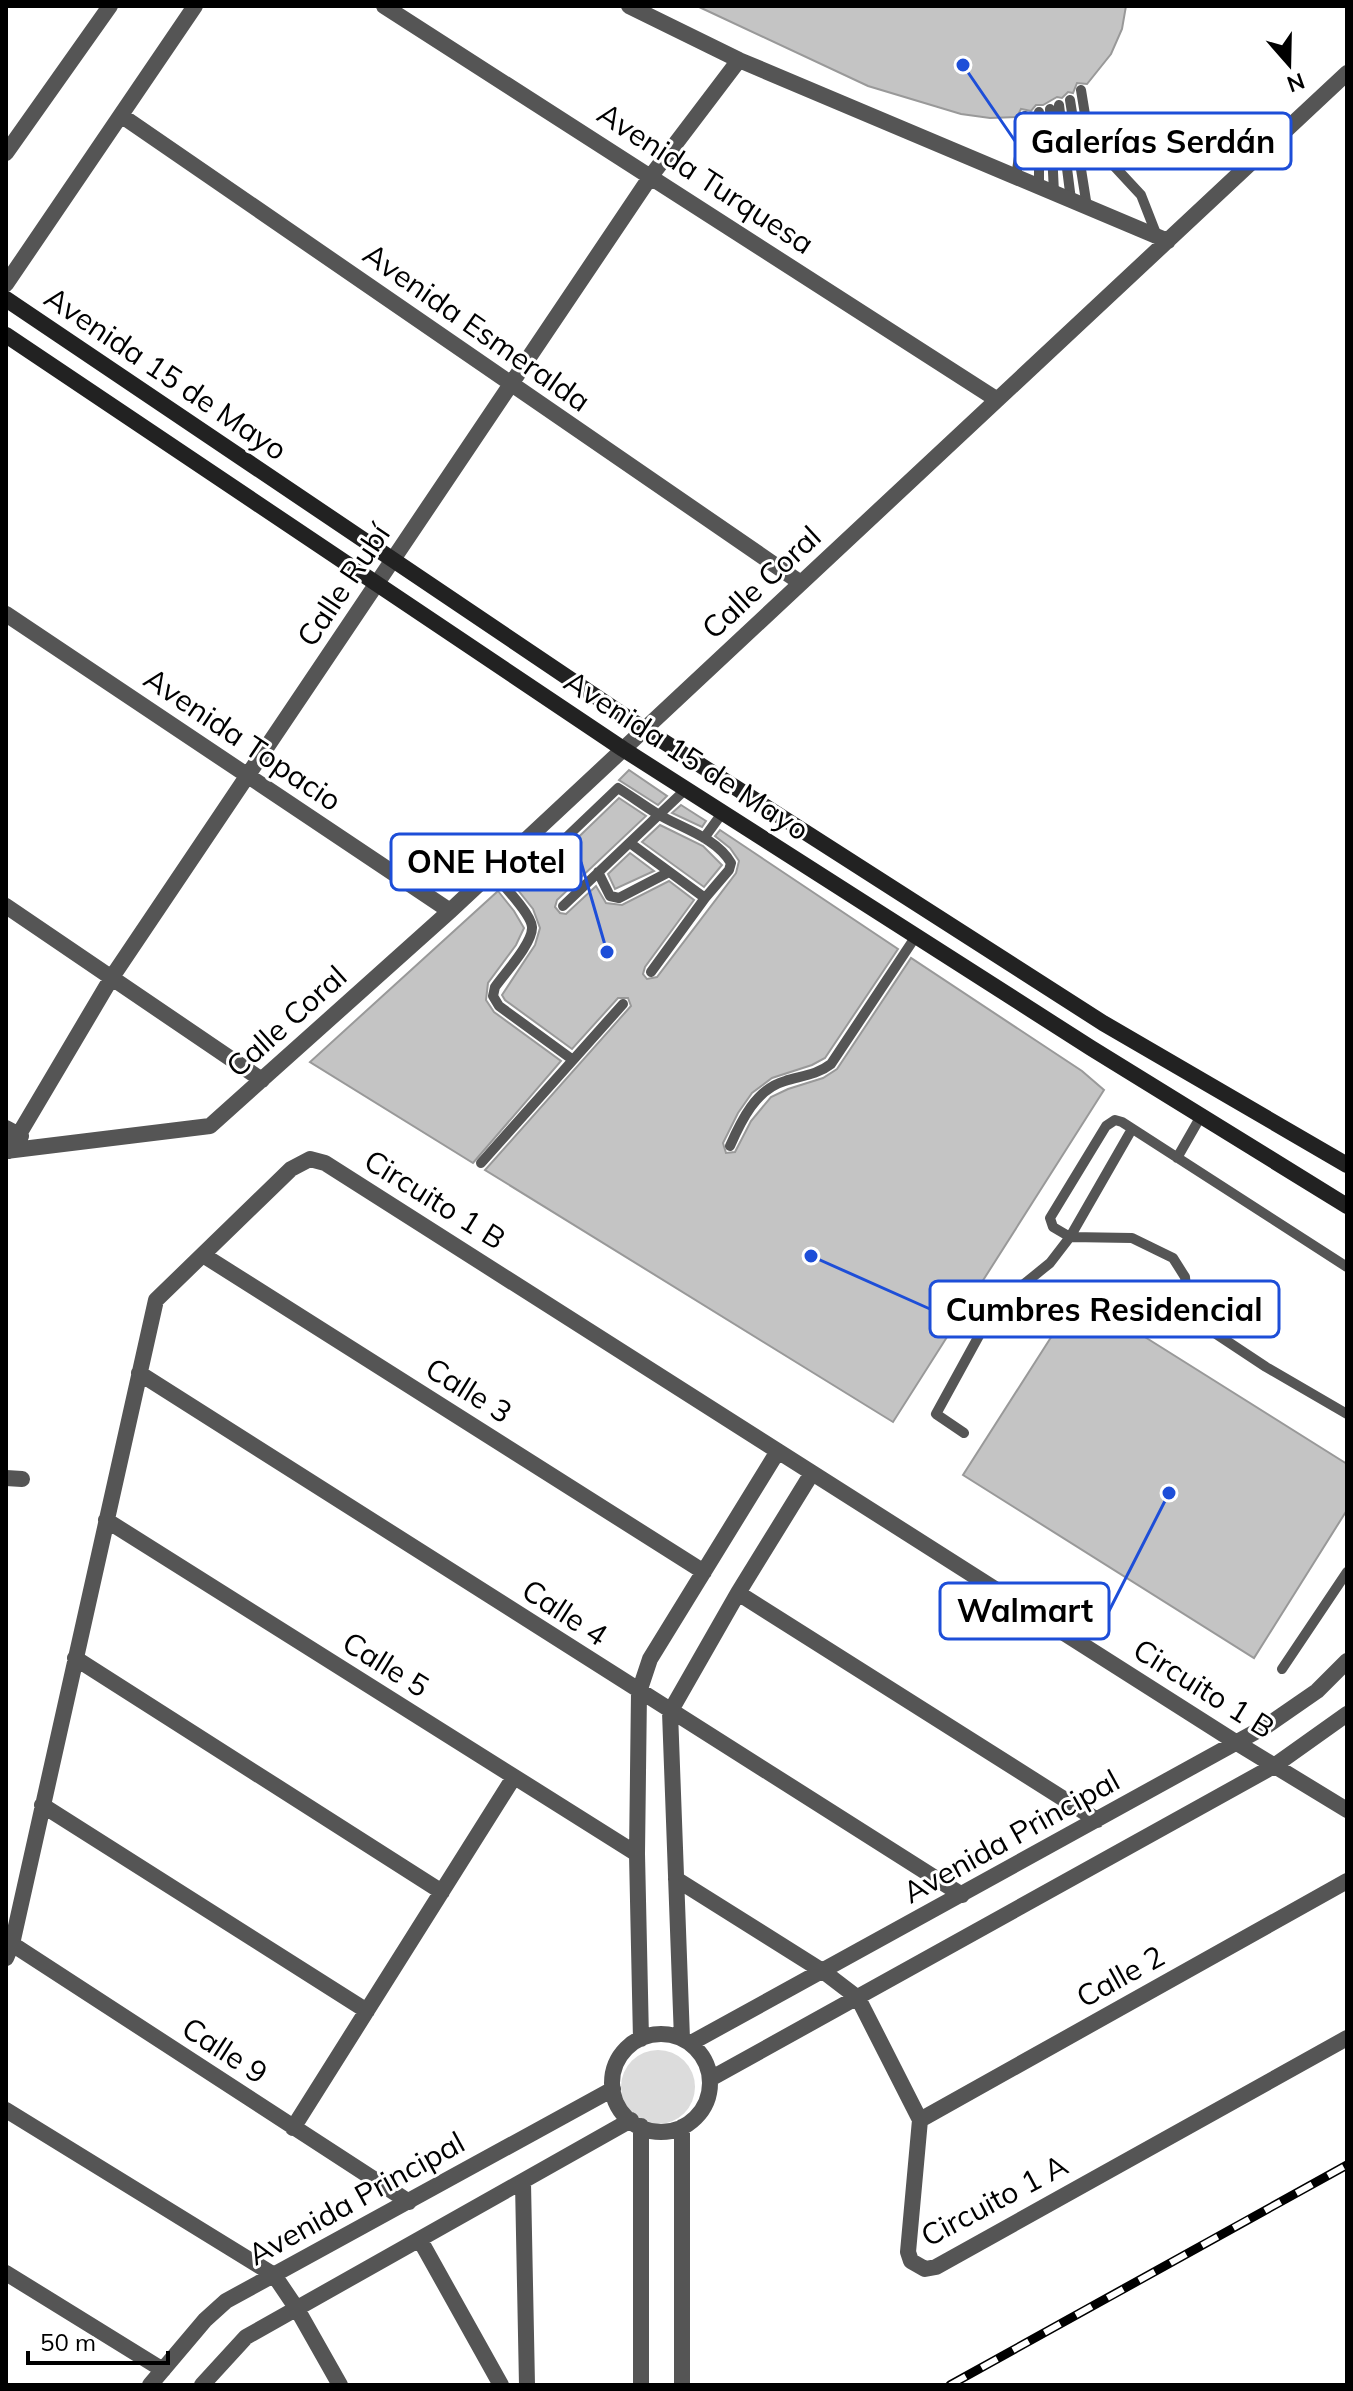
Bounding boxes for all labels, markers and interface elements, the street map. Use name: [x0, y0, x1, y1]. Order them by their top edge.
north arrow: [1249, 24, 1329, 104]
text: N: [1283, 67, 1308, 99]
street label: Avenida Turquesa: [591, 94, 821, 262]
callout: Galerías Serdán: [1015, 113, 1291, 169]
text: Galerías Serdán: [1031, 121, 1275, 161]
street label: Avenida Esmeralda: [356, 234, 598, 420]
street label: Avenida 15 de Mayo: [38, 278, 294, 468]
street label: Calle Rubí: [288, 515, 399, 654]
street label: Calle Coral: [694, 517, 828, 647]
street label: Avenida Topacio: [137, 659, 349, 819]
street label: Avenida 15 de Mayo: [557, 662, 817, 848]
callout: ONE Hotel: [391, 834, 581, 890]
text: ONE Hotel: [407, 841, 565, 881]
street label: Calle Coral: [218, 957, 354, 1085]
street label: Circuito 1 B: [357, 1141, 513, 1257]
callout: Cumbres Residencial: [930, 1281, 1279, 1337]
text: Cumbres Residencial: [945, 1289, 1263, 1329]
street label: Calle 3: [419, 1349, 519, 1431]
street label: Calle 4: [515, 1570, 615, 1654]
callout: Walmart: [940, 1583, 1109, 1639]
text: Walmart: [957, 1590, 1093, 1630]
street label: Calle 5: [336, 1623, 436, 1705]
street label: Circuito 1 B: [1126, 1630, 1282, 1746]
street label: Avenida Principal: [896, 1761, 1126, 1911]
street label: Calle 2: [1069, 1936, 1171, 2016]
street label: Calle 9: [175, 2008, 275, 2092]
street label: Avenida Principal: [241, 2123, 471, 2273]
street label: Circuito 1 A: [914, 2145, 1074, 2255]
scale bar: [28, 2315, 168, 2365]
text: 50 m: [40, 2327, 96, 2357]

